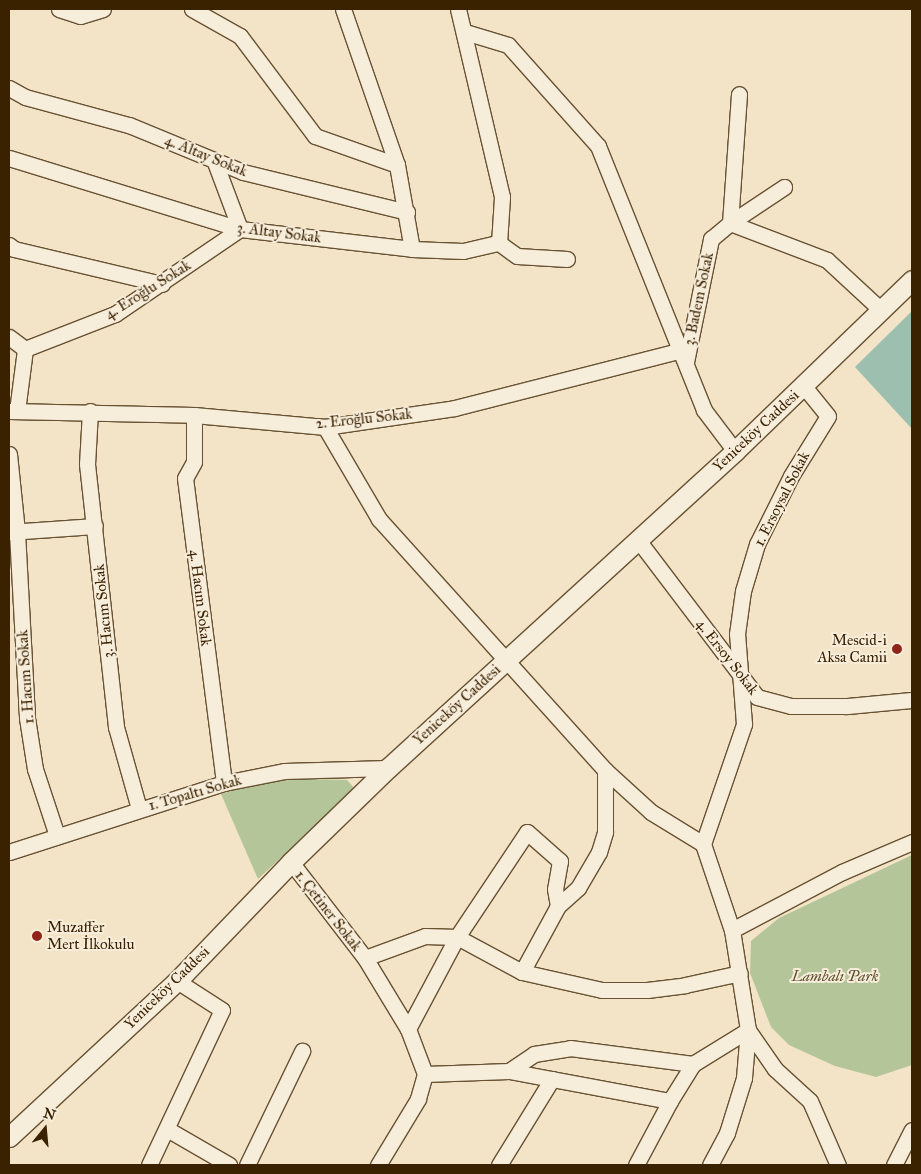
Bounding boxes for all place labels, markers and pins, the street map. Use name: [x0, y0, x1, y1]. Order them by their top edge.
place label: Mescid-i Aksa Camii: [817, 631, 887, 666]
marker: Mescid-i Aksa Camii: [891, 643, 903, 655]
place label: Muzaffer Mert İlkokulu: [47, 918, 135, 953]
marker: Muzaffer Mert İlkokulu: [31, 930, 43, 942]

